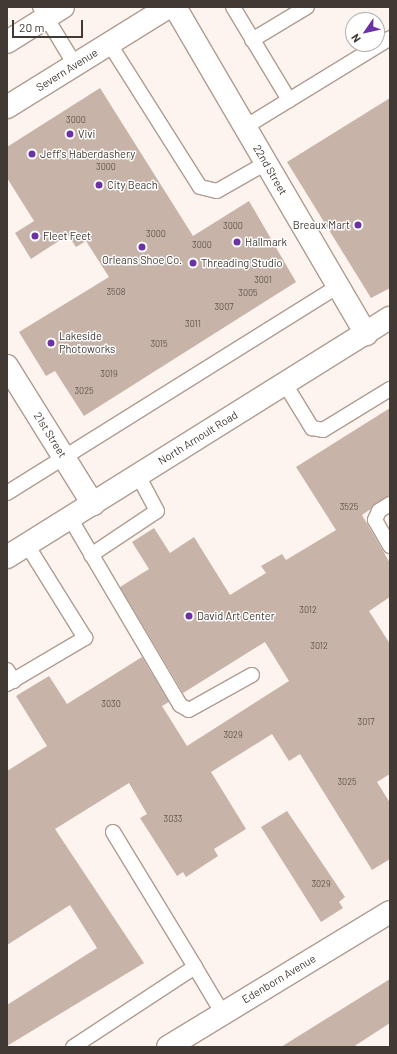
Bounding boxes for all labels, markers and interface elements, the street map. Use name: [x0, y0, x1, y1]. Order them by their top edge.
scale bar: [14, 12, 85, 38]
north arrow: [345, 12, 385, 52]
text: 20 m: [19, 20, 45, 34]
text: N: [348, 32, 363, 45]
street label: Severn Avenue: [34, 46, 100, 94]
house number: 3000: [66, 115, 86, 125]
place label: Vivi: [78, 127, 95, 141]
marker: Vivi: [65, 129, 75, 139]
street label: 22nd Street: [250, 143, 290, 197]
place label: Jeff's Haberdashery: [40, 147, 135, 161]
marker: Jeff's Haberdashery: [27, 149, 37, 159]
house number: 3000: [96, 162, 116, 172]
place label: City Beach: [107, 178, 158, 192]
marker: City Beach: [94, 180, 104, 190]
place label: Breaux Mart: [293, 218, 350, 232]
marker: Breaux Mart: [353, 220, 363, 230]
house number: 3000: [223, 221, 243, 231]
place label: Fleet Feet: [43, 229, 91, 243]
house number: 3000: [146, 229, 166, 239]
marker: Fleet Feet: [30, 231, 40, 241]
place label: Hallmark: [245, 235, 287, 249]
marker: Hallmark: [232, 237, 242, 247]
house number: 3000: [192, 240, 212, 250]
marker: Orleans Shoe Co.: [137, 242, 147, 252]
place label: Orleans Shoe Co.: [102, 253, 182, 267]
place label: Threading Studio: [201, 256, 283, 270]
marker: Threading Studio: [188, 258, 198, 268]
house number: 3001: [254, 275, 272, 285]
house number: 3508: [106, 287, 126, 297]
house number: 3005: [238, 288, 258, 298]
house number: 3007: [214, 302, 234, 312]
house number: 3011: [185, 319, 201, 329]
place label: Lakeside Photoworks: [59, 330, 115, 356]
marker: Lakeside Photoworks: [46, 338, 56, 348]
house number: 3015: [150, 339, 168, 349]
house number: 3019: [100, 369, 118, 379]
house number: 3025: [74, 386, 94, 396]
street label: North Arnoult Road: [156, 408, 240, 468]
street label: 21st Street: [31, 410, 69, 460]
house number: 3525: [340, 502, 358, 512]
house number: 3012: [299, 605, 317, 615]
place label: David Art Center: [197, 609, 275, 623]
marker: David Art Center: [184, 611, 194, 621]
house number: 3012: [310, 641, 328, 651]
house number: 3030: [101, 699, 121, 709]
house number: 3017: [358, 717, 374, 727]
house number: 3029: [223, 730, 243, 740]
house number: 3025: [337, 777, 357, 787]
house number: 3033: [164, 814, 182, 824]
house number: 3029: [311, 879, 331, 889]
street label: Edenborn Avenue: [240, 952, 318, 1006]

